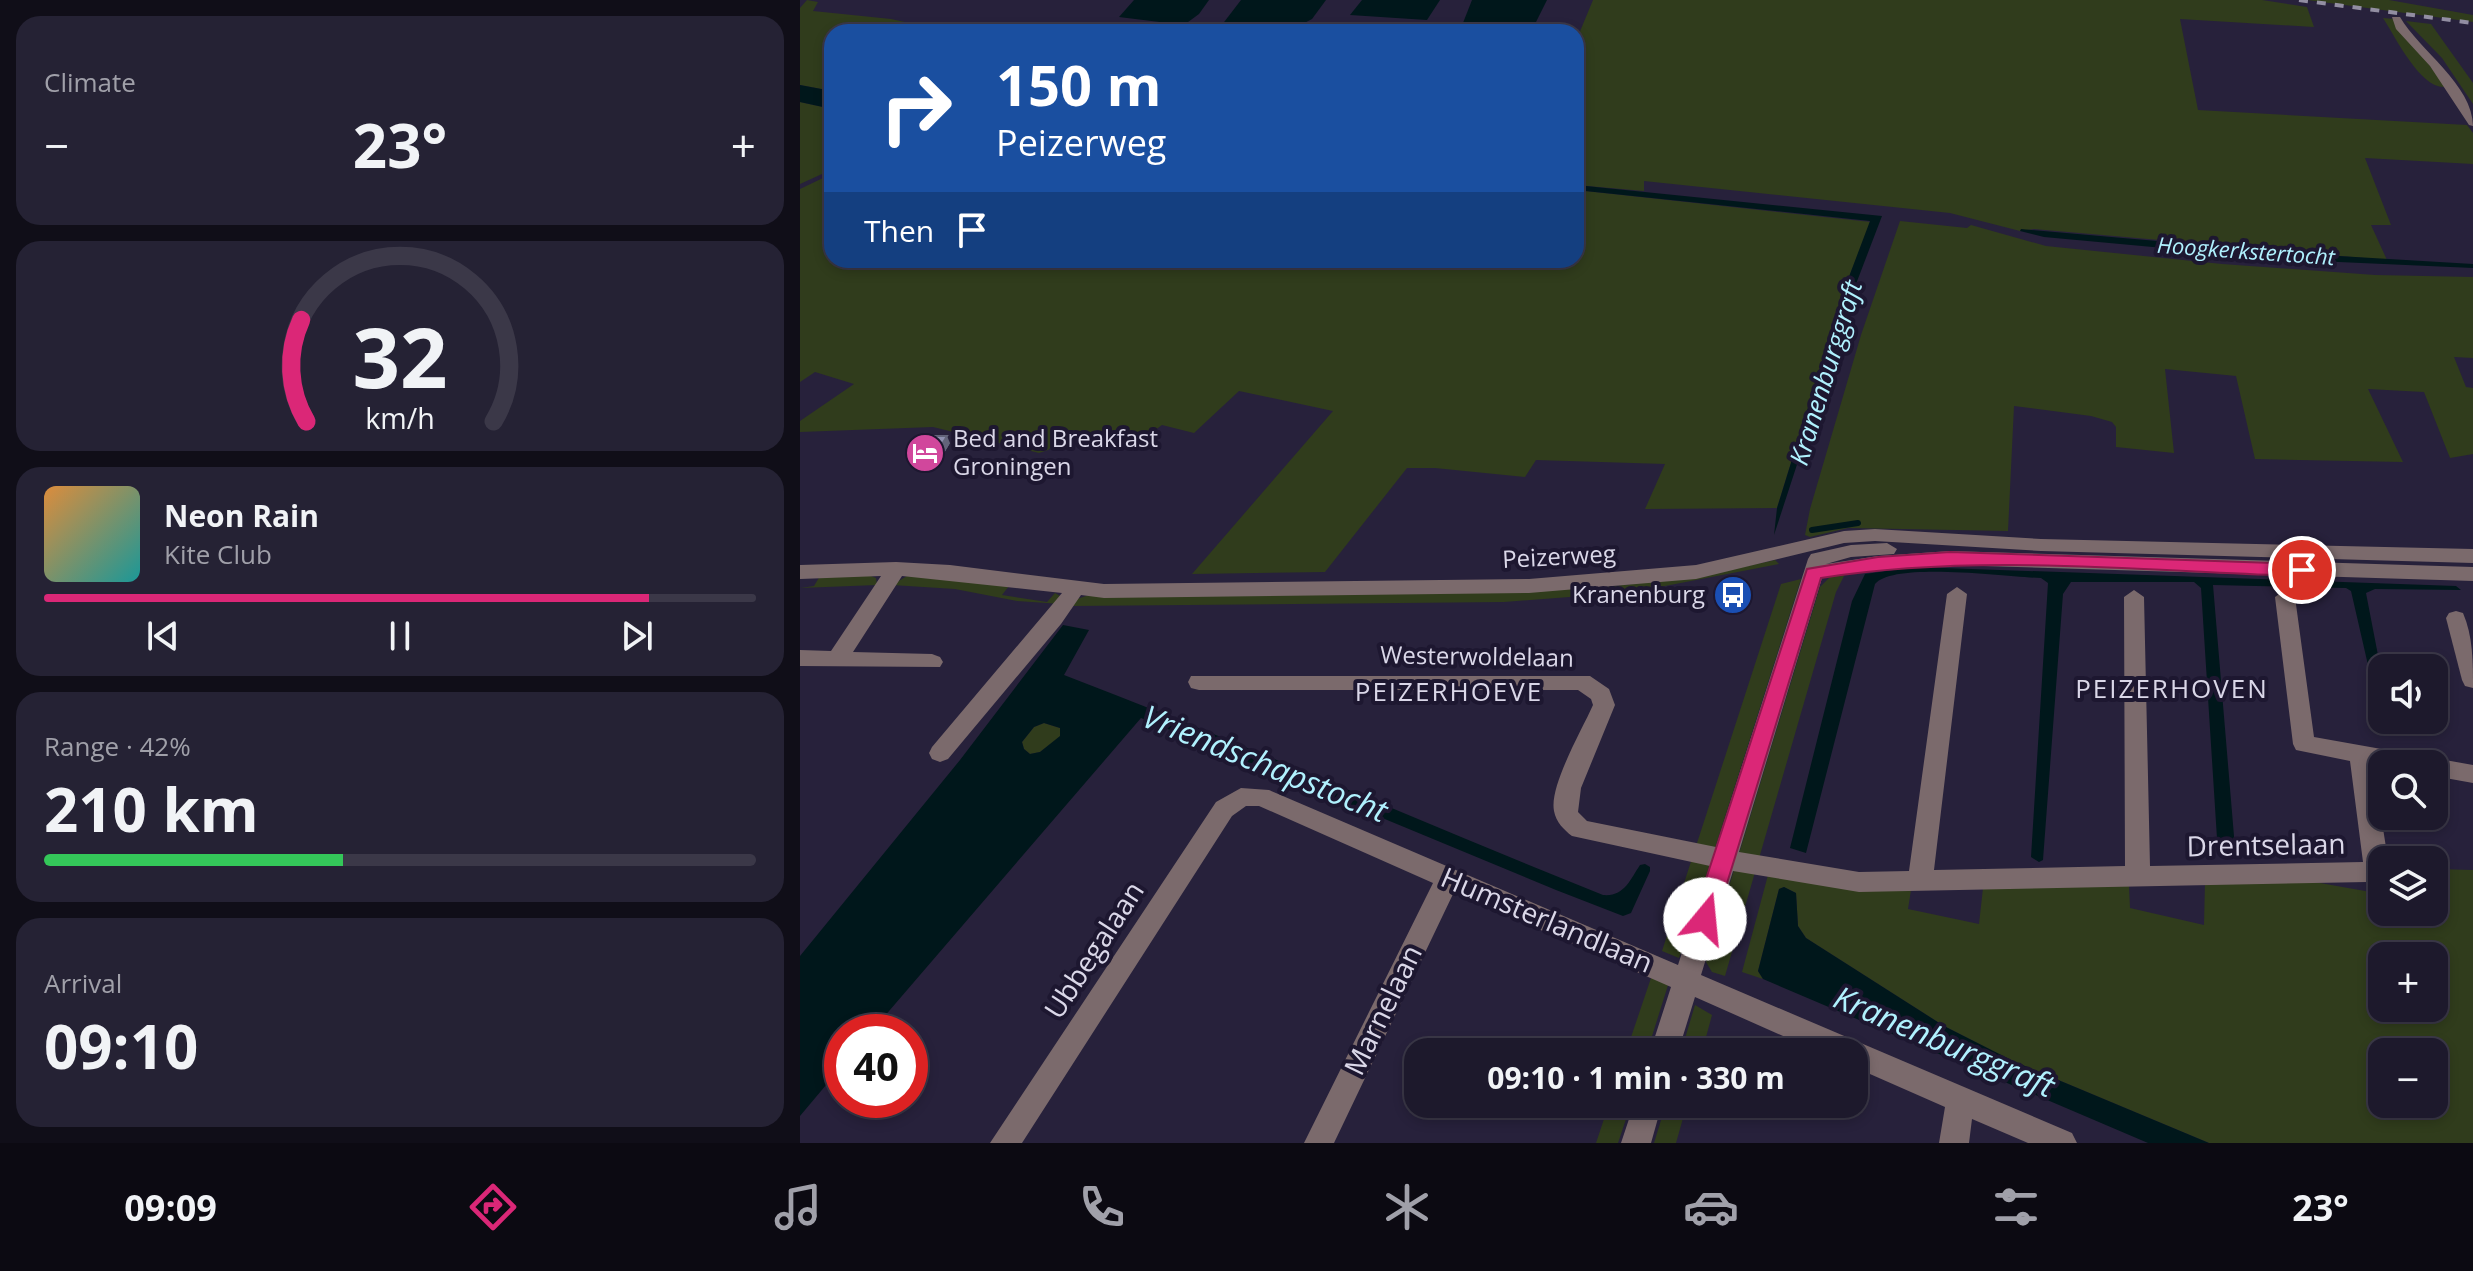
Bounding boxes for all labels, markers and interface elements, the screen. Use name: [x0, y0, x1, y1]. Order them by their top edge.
text: 150 m: [996, 46, 1162, 122]
icon: right: [864, 56, 968, 160]
text: Climate: [44, 64, 136, 100]
text: 23°: [353, 104, 447, 186]
text: −: [44, 115, 69, 175]
text: +: [731, 115, 756, 175]
text: Peizerweg: [996, 118, 1166, 167]
icon: arrive: [950, 208, 994, 252]
text: Then: [864, 210, 934, 251]
water label: Hoogkerkstertocht: [2156, 229, 2337, 271]
water label: Kranenburggraft: [1780, 275, 1871, 469]
text: 32: [352, 299, 448, 412]
text: km/h: [365, 398, 435, 437]
place label: Bed and Breakfast Groningen: [953, 421, 1158, 482]
hotel icon: Bed and Breakfast Groningen: [904, 432, 946, 474]
text: Neon Rain: [164, 495, 319, 536]
text: Kite Club: [164, 536, 272, 572]
street label: Peizerweg: [1501, 536, 1617, 575]
pin: [2268, 536, 2336, 604]
icon: arrive: [2280, 548, 2324, 592]
bus stop icon: Kranenburg: [1712, 574, 1754, 616]
place label: Kranenburg: [1572, 577, 1705, 610]
icon: previous: [141, 614, 185, 658]
icon: pause: [378, 614, 422, 658]
icon: next: [615, 614, 659, 658]
street label: Westerwoldelaan: [1380, 637, 1574, 674]
map controls: [2368, 654, 2448, 1118]
button: sound: [2368, 654, 2448, 734]
district label: PEIZERHOVEN: [2075, 670, 2269, 706]
district label: PEIZERHOEVE: [1355, 673, 1543, 709]
water label: Vriendschapstocht: [1137, 694, 1396, 832]
text: Range · 42%: [44, 728, 191, 764]
button: search: [2368, 750, 2448, 830]
text: 210 km: [44, 768, 259, 850]
street label: Drentselaan: [2186, 824, 2346, 864]
button: layers: [2368, 846, 2448, 926]
street label: Humsterlandlaan: [1436, 857, 1659, 981]
street label: Ubbegalaan: [1035, 873, 1152, 1025]
position arrow: [1663, 877, 1747, 961]
street label: Marnelaan: [1334, 938, 1430, 1081]
button: +: [2368, 942, 2448, 1022]
text: Arrival: [44, 965, 122, 1001]
water label: Kranenburggraft: [1828, 975, 2063, 1107]
text: 09:10: [44, 1005, 198, 1087]
speed limit sign: 40: [824, 1014, 928, 1118]
button: −: [2368, 1038, 2448, 1118]
text: 09:10 · 1 min · 330 m: [1487, 1057, 1785, 1098]
icon: directions: [465, 1179, 521, 1235]
icon: music: [770, 1179, 826, 1235]
icon: phone: [1074, 1179, 1130, 1235]
icon: climate: [1379, 1179, 1435, 1235]
icon: car: [1683, 1179, 1739, 1235]
icon: filters: [1988, 1179, 2044, 1235]
text: 09:09: [124, 1183, 217, 1232]
text: 23°: [2292, 1183, 2349, 1232]

